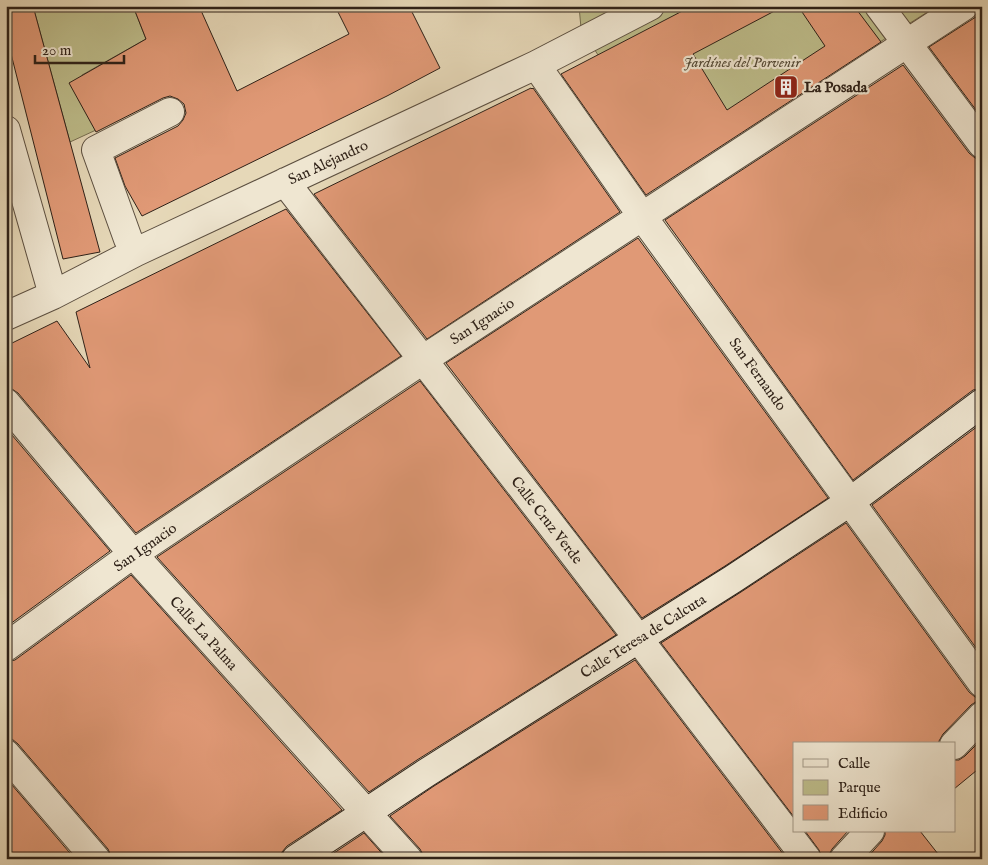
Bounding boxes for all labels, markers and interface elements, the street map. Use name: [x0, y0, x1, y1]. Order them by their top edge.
scale bar: [35, 32, 124, 64]
text: 20 m: [42, 41, 72, 60]
park label: Jardínes del Porvenir: [684, 53, 801, 72]
building icon: La Posada: [773, 74, 799, 100]
place label: La Posada: [804, 78, 868, 97]
street label: San Alejandro: [285, 136, 371, 189]
street label: San Ignacio: [446, 294, 518, 349]
street label: San Fernando: [725, 334, 790, 415]
street label: Calle Cruz Verde: [506, 473, 587, 568]
street label: San Ignacio: [110, 519, 181, 576]
street label: Calle Teresa de Calcuta: [577, 590, 710, 683]
street label: Calle La Palma: [165, 592, 242, 675]
legend: [793, 742, 956, 832]
text: Calle: [838, 754, 870, 773]
text: Parque: [838, 778, 881, 797]
text: Edificio: [838, 804, 888, 823]

